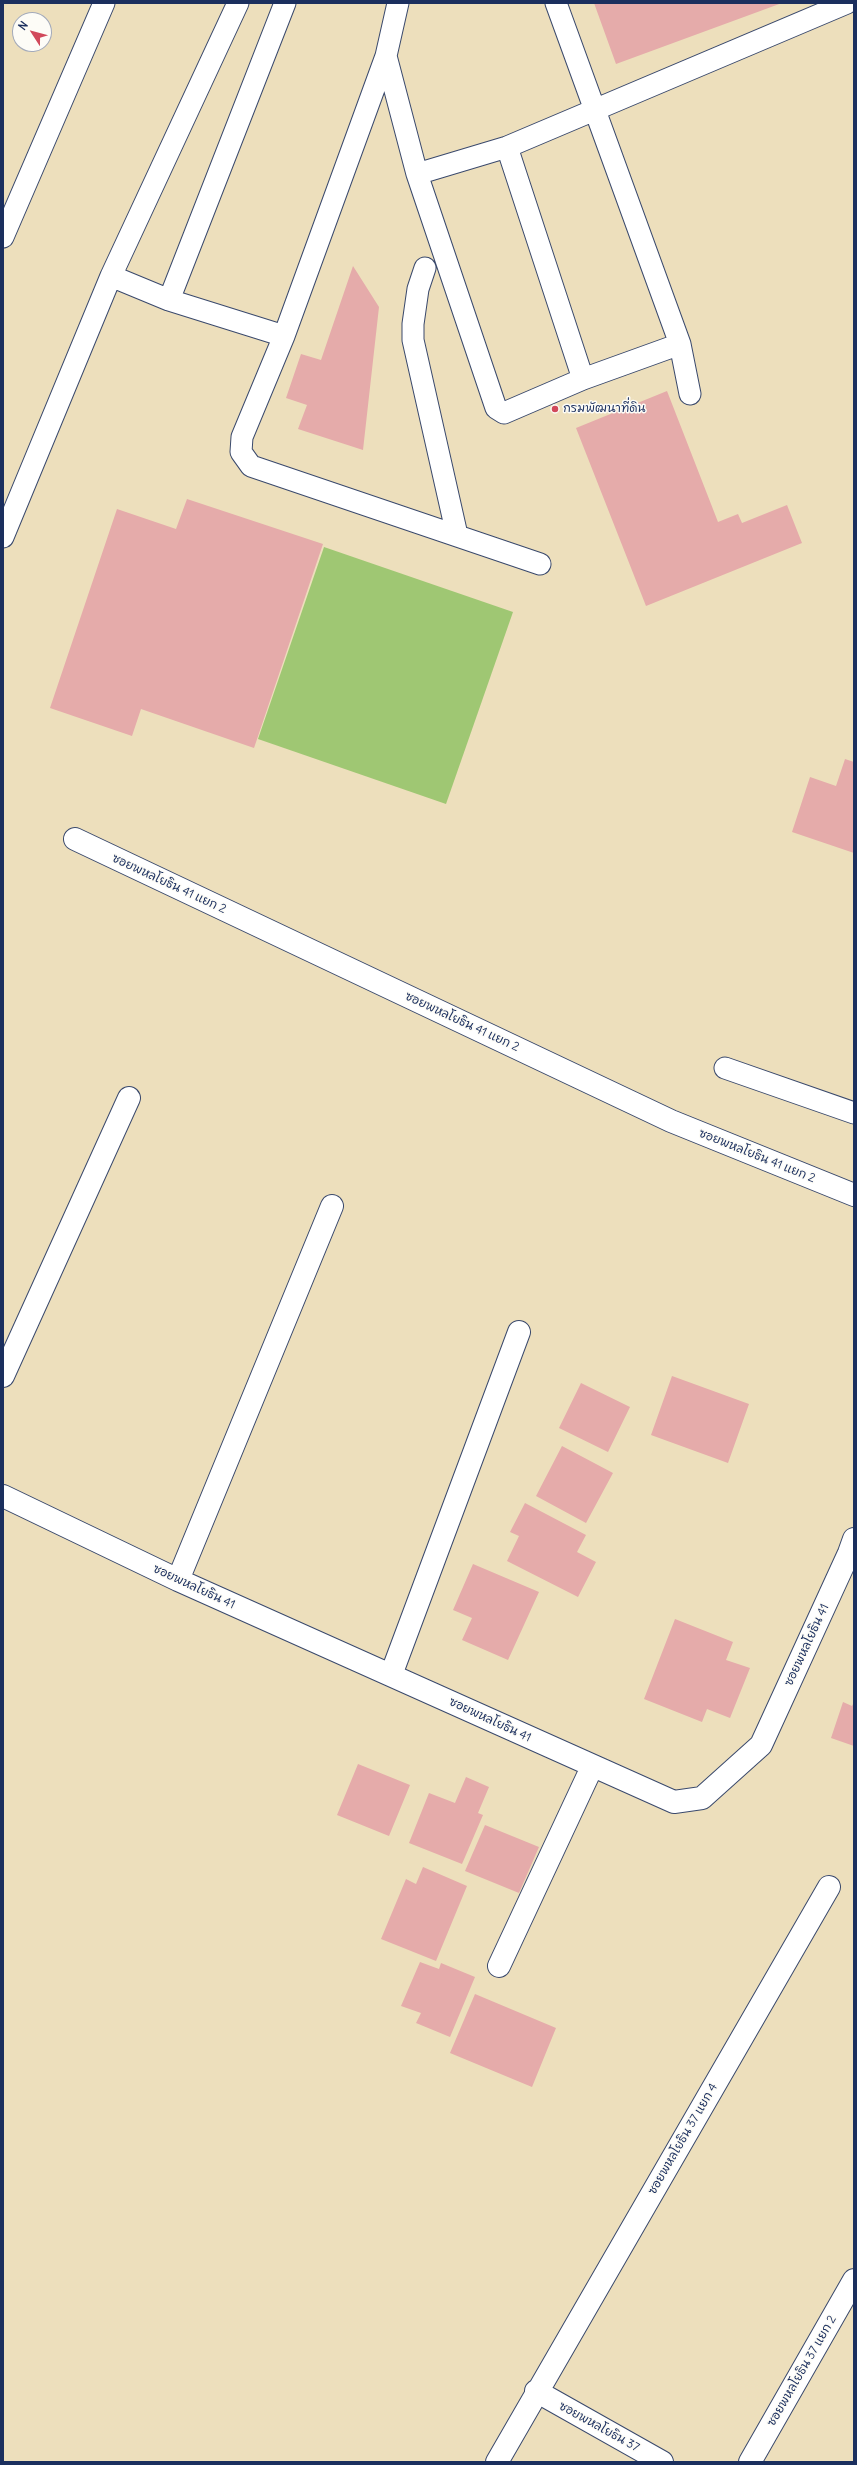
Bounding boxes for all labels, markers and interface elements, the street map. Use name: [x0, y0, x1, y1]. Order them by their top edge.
north arrow: [12, 12, 52, 52]
text: N: [15, 18, 31, 33]
place label: กรมพัฒนาที่ดิน: [563, 402, 645, 416]
marker: กรมพัฒนาที่ดิน: [550, 404, 560, 414]
street label: ซอยพหลโยธิน 41 แยก 2: [110, 851, 228, 917]
street label: ซอยพหลโยธิน 41 แยก 2: [403, 989, 521, 1055]
street label: ซอยพหลโยธิน 41 แยก 2: [697, 1126, 817, 1186]
street label: ซอยพหลโยธิน 41: [151, 1562, 237, 1612]
street label: ซอยพหลโยธิน 41: [782, 1602, 832, 1688]
street label: ซอยพหลโยธิน 41: [447, 1695, 533, 1745]
street label: ซอยพหลโยธิน 37 แยก 4: [645, 2081, 721, 2197]
street label: ซอยพหลโยธิน 37 แยก 2: [764, 2313, 840, 2429]
street label: ซอยพหลโยธิน 37: [556, 2399, 642, 2455]

